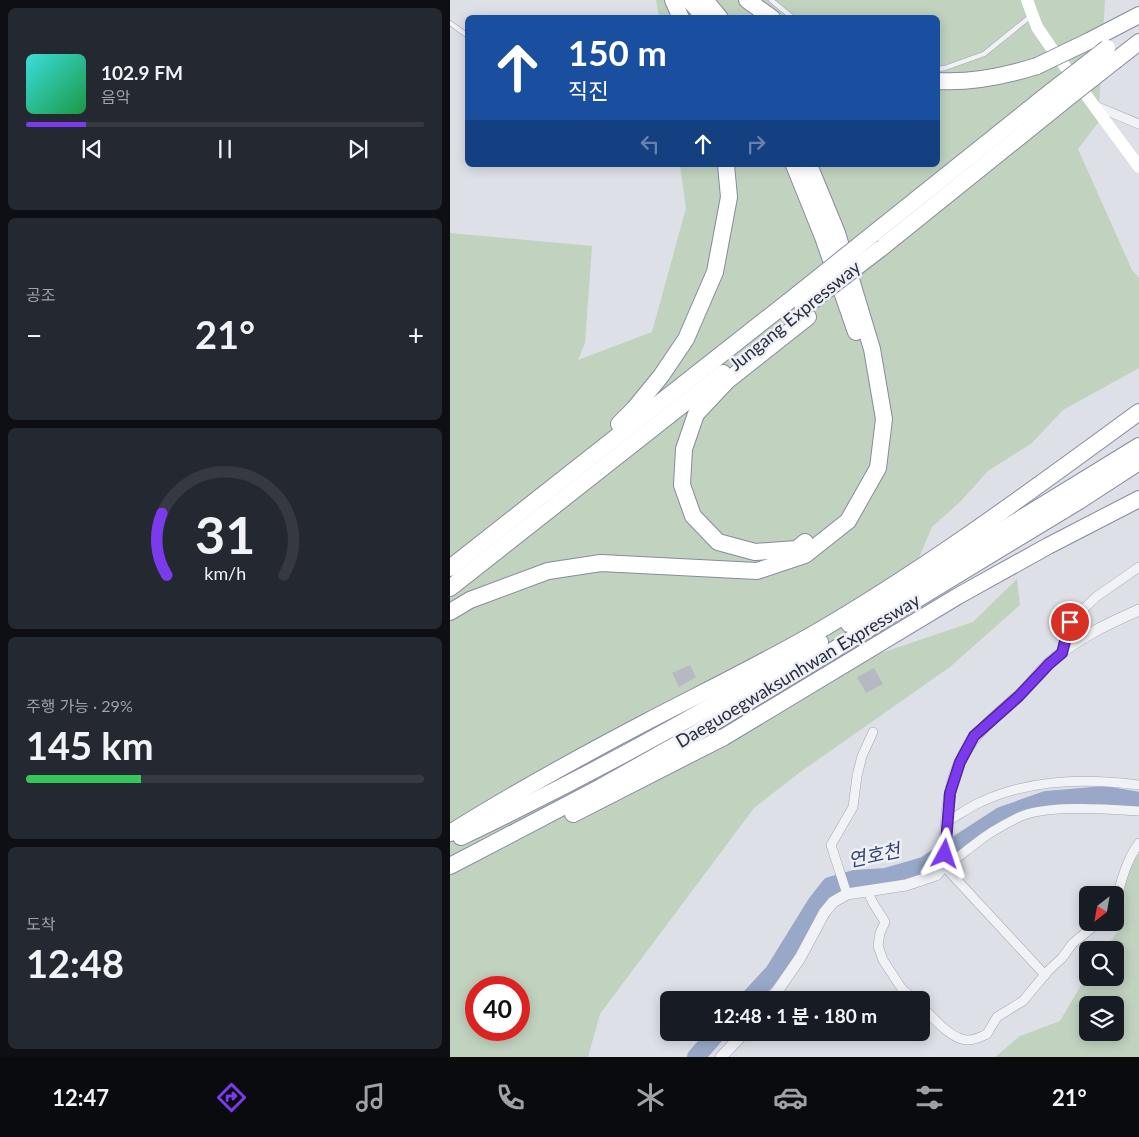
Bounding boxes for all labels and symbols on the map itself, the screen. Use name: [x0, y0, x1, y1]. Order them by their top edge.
street label: Jungang Expressway: [724, 255, 865, 375]
street label: Daeguoegwaksunhwan Expressway: [671, 588, 924, 752]
pin: [1049, 601, 1091, 643]
position arrow: [918, 827, 970, 879]
water label: 연호천: [846, 837, 903, 871]
north arrow: [1079, 886, 1124, 931]
speed limit sign: 40: [465, 976, 530, 1041]

